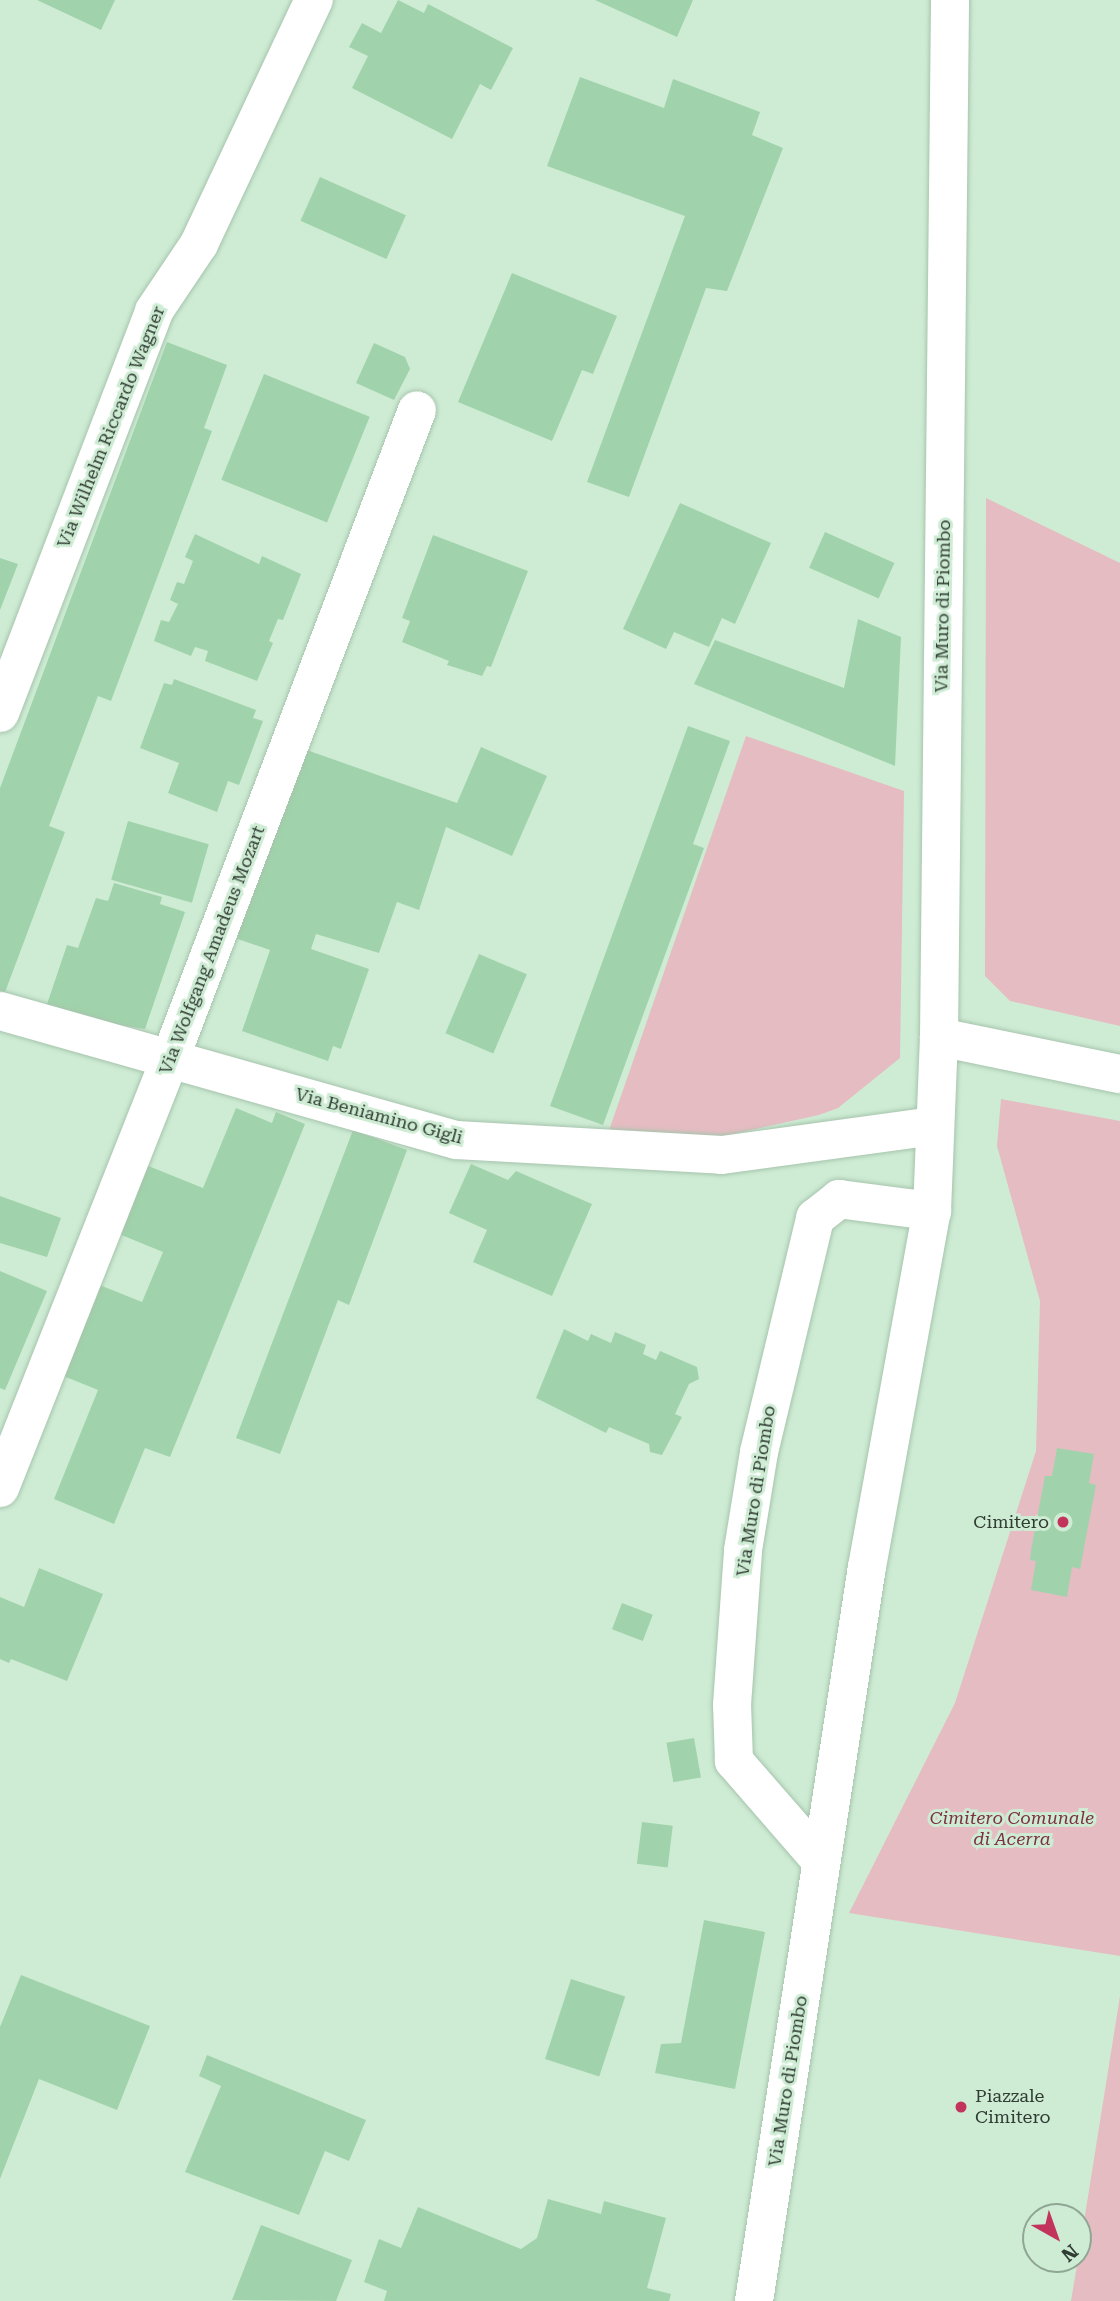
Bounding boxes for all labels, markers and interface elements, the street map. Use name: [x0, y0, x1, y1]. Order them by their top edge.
street label: Via Wilhelm Riccardo Wagner: [52, 303, 170, 551]
street label: Via Muro di Piombo: [931, 519, 955, 693]
street label: Via Wolfgang Amadeus Mozart: [155, 823, 269, 1077]
street label: Via Beniamino Gigli: [293, 1083, 465, 1149]
street label: Via Muro di Piombo: [732, 1404, 780, 1578]
place label: Cimitero: [973, 1511, 1049, 1533]
marker: Cimitero: [1055, 1514, 1071, 1530]
park label: Cimitero Comunale di Acerra: [930, 1808, 1094, 1850]
street label: Via Muro di Piombo: [764, 1994, 812, 2168]
place label: Piazzale Cimitero: [975, 2086, 1051, 2128]
marker: Piazzale Cimitero: [953, 2099, 969, 2115]
north arrow: [1022, 2203, 1092, 2273]
text: N: [1057, 2239, 1083, 2266]

